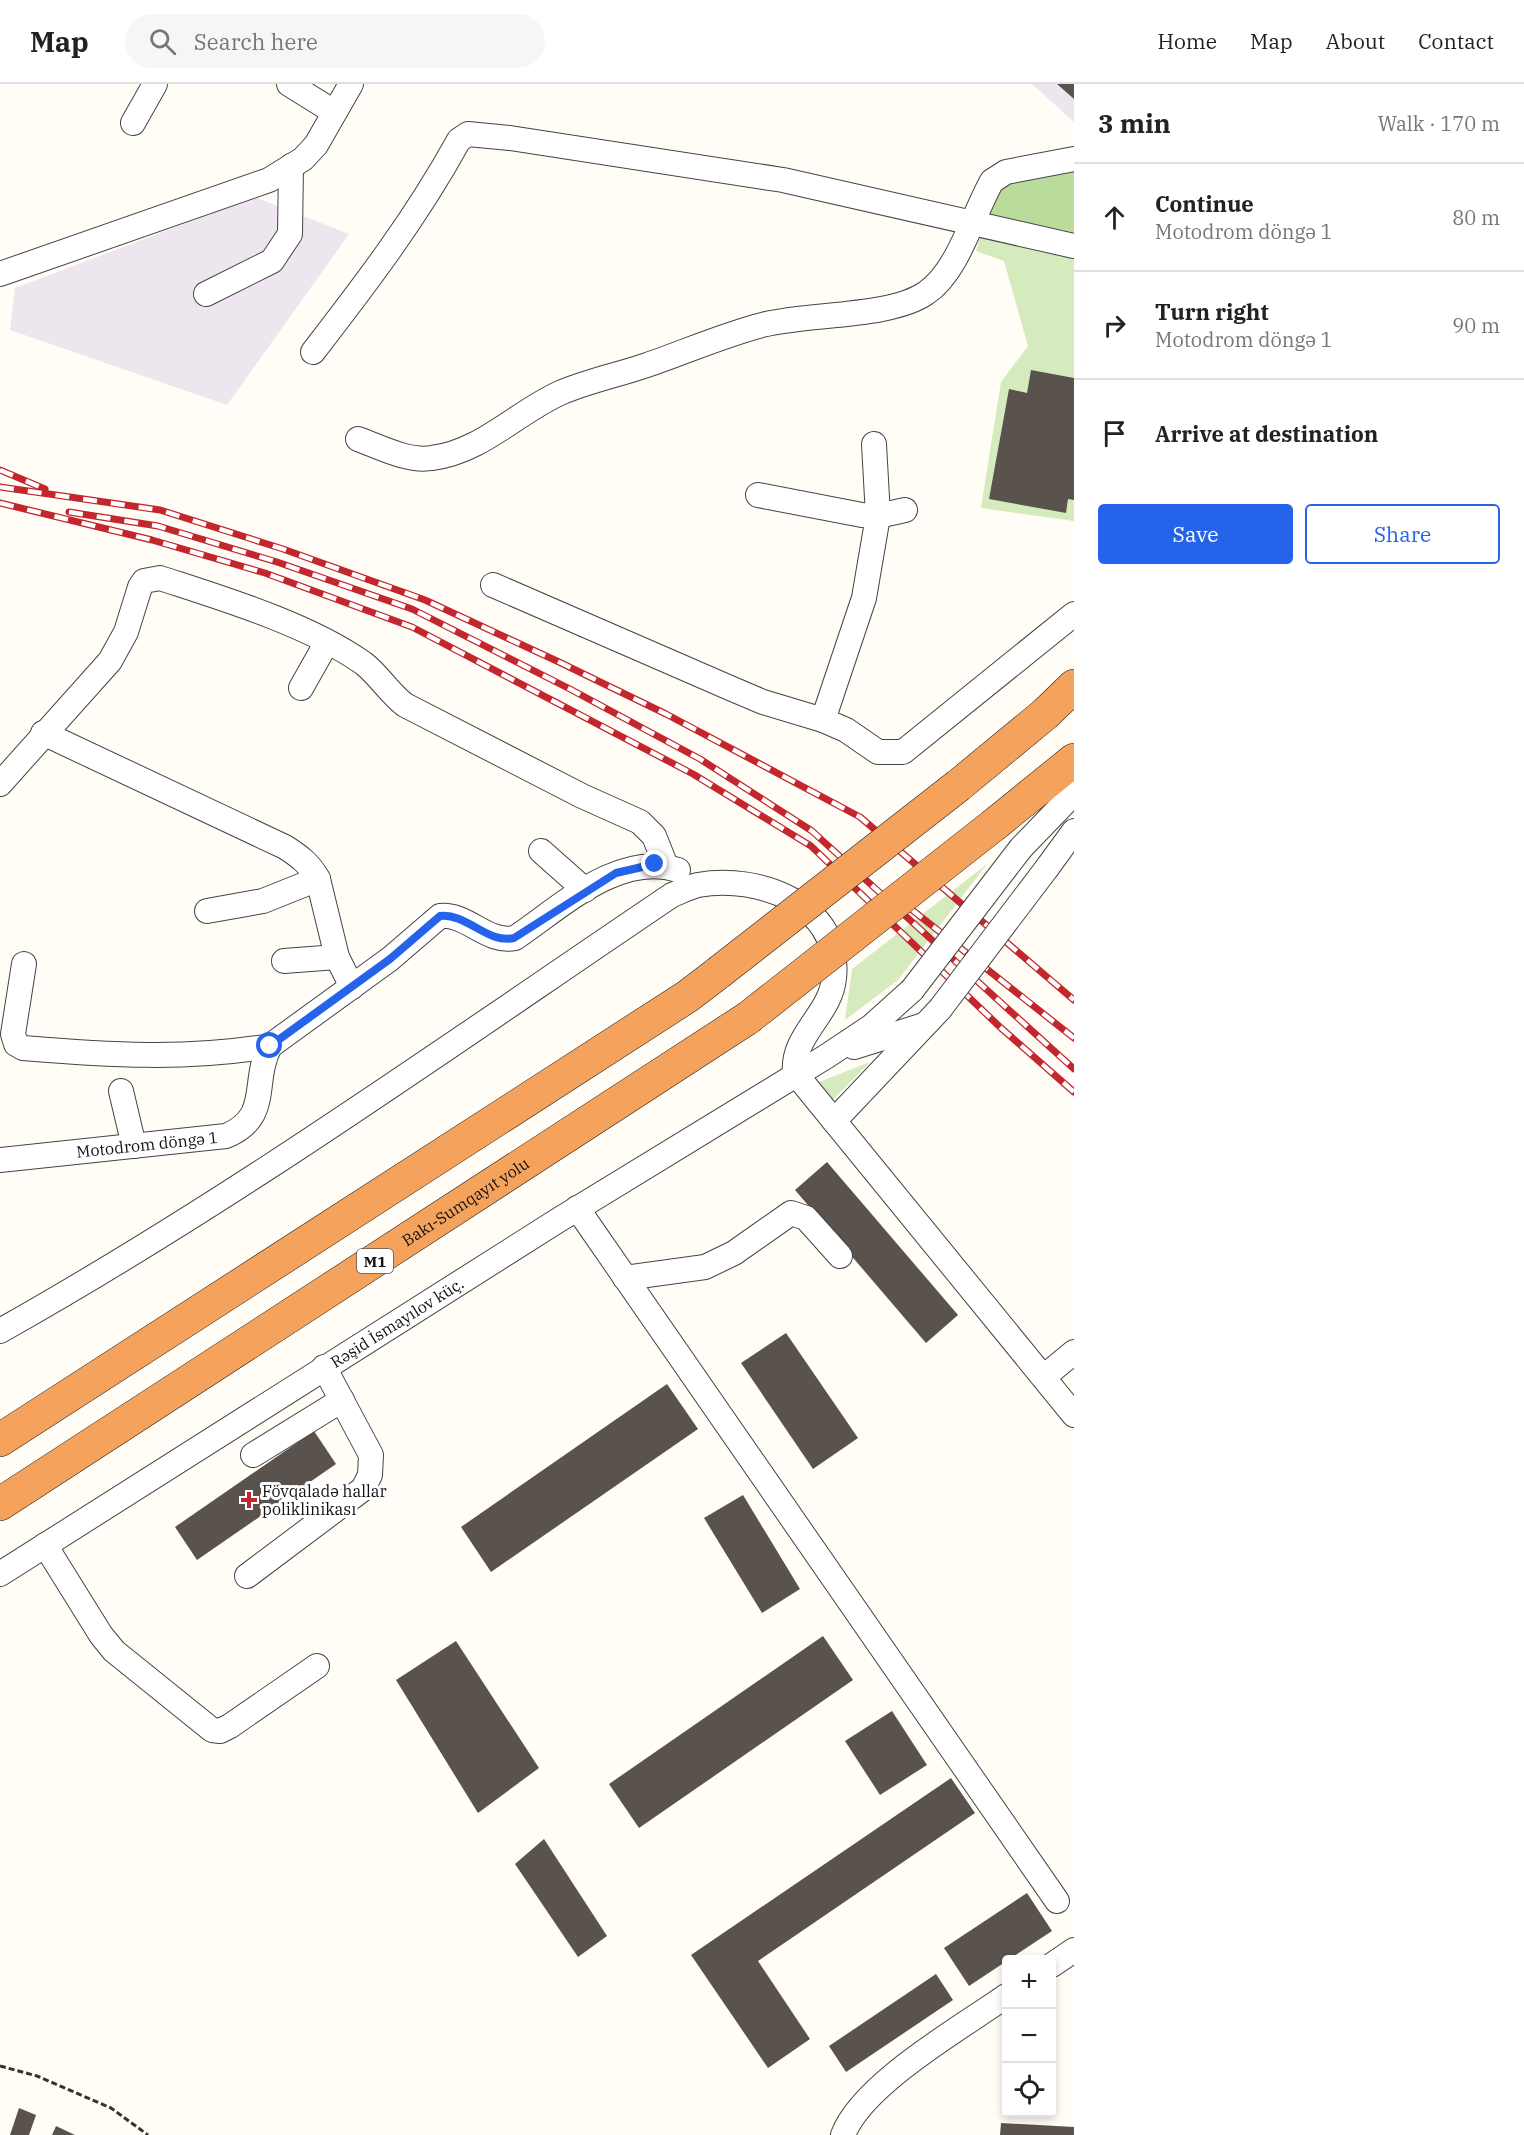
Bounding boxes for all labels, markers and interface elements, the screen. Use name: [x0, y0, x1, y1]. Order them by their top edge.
search box: [125, 14, 545, 68]
text: Map: [30, 23, 89, 60]
icon: search: [146, 25, 179, 58]
text: Search here: [194, 27, 318, 56]
text: Home: [1157, 27, 1217, 55]
text: Map: [1250, 27, 1293, 55]
text: About: [1326, 27, 1385, 55]
text: Contact: [1418, 27, 1494, 55]
text: 3 min: [1098, 106, 1171, 140]
text: Walk · 170 m: [1378, 110, 1500, 137]
text: Continue: [1155, 189, 1254, 218]
icon: ahead: [1098, 201, 1131, 234]
text: 80 m: [1452, 204, 1500, 231]
text: Motodrom döngə 1: [1155, 218, 1333, 245]
text: Turn right: [1155, 297, 1269, 326]
icon: right: [1098, 309, 1131, 342]
text: 90 m: [1452, 312, 1500, 339]
text: Motodrom döngə 1: [1155, 326, 1333, 353]
icon: arrive: [1098, 417, 1131, 450]
text: Arrive at destination: [1155, 419, 1378, 448]
button: Save: [1098, 504, 1293, 564]
button: Share: [1305, 504, 1500, 564]
route end: [641, 850, 667, 876]
route start: [256, 1032, 282, 1058]
street label: Motodrom döngə 1: [75, 1127, 219, 1162]
street label: Bakı-Sumqayıt yolu: [398, 1153, 533, 1250]
road number: M1: [357, 1249, 393, 1273]
street label: Rəşid İsmayılov küç.: [327, 1273, 467, 1372]
place label: Fövqaladə hallar poliklinikası: [262, 1481, 387, 1519]
marker: Fövqaladə hallar poliklinikası: [240, 1491, 258, 1509]
map controls: [1002, 1955, 1056, 2117]
button: +: [1002, 1955, 1056, 2009]
button: −: [1002, 2009, 1056, 2063]
button: locate: [1002, 2063, 1056, 2117]

